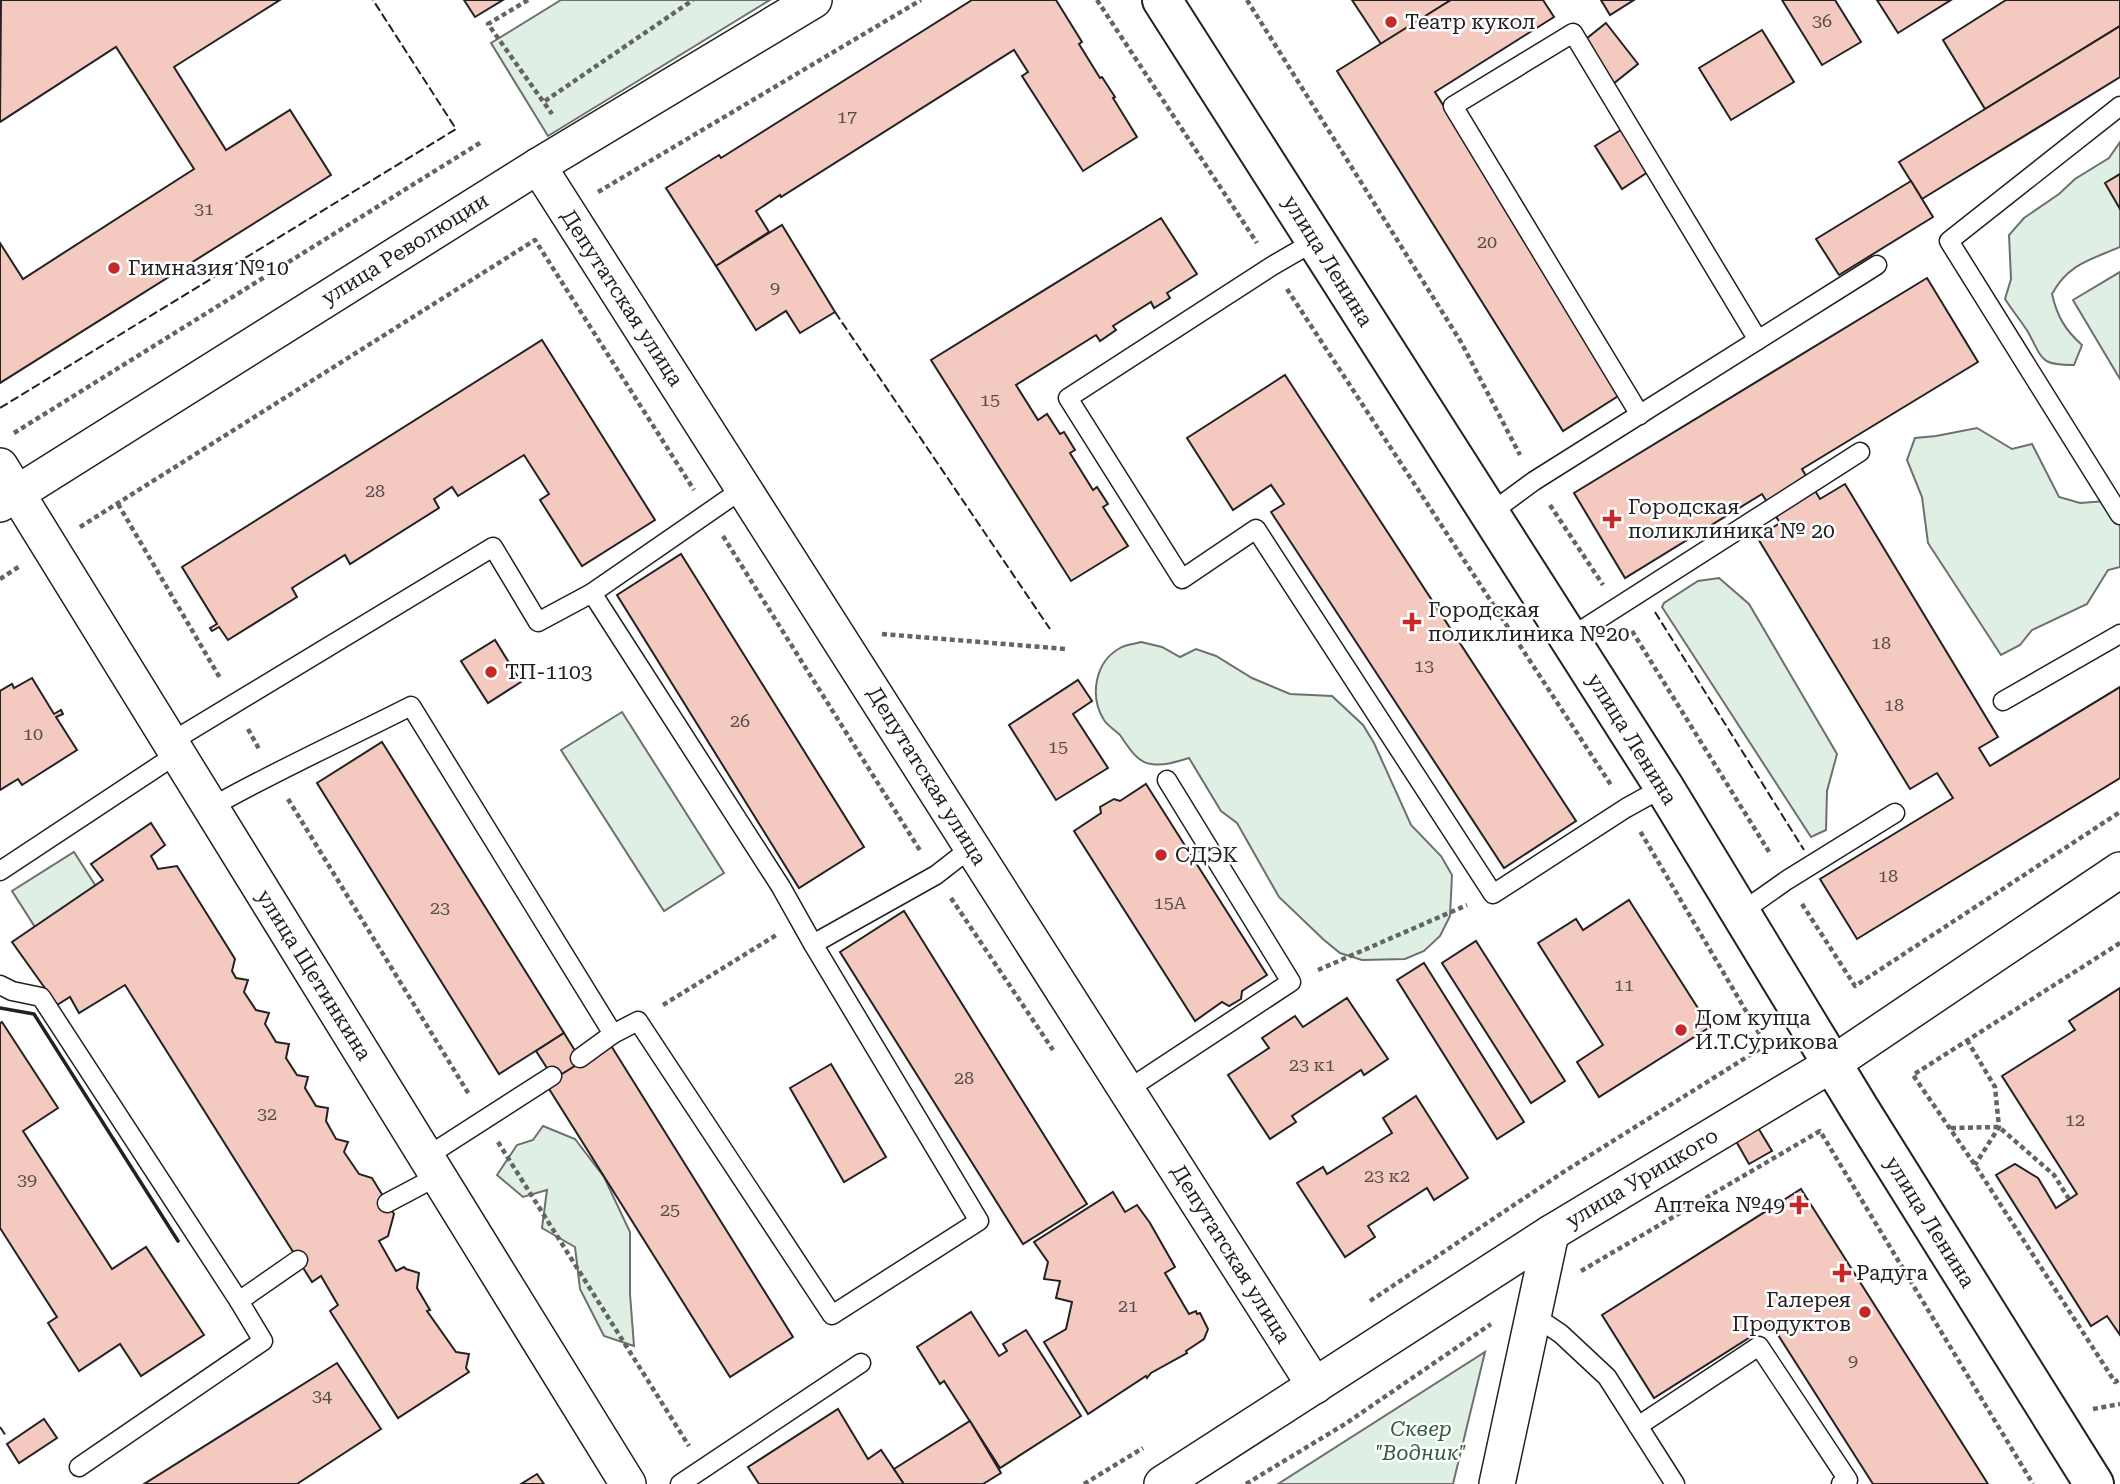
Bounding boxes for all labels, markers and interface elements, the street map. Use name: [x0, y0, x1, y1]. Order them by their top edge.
place label: Театр кукол: [1405, 10, 1536, 34]
house number: 36: [1812, 10, 1832, 31]
marker: Театр кукол: [1383, 14, 1399, 30]
house number: 17: [837, 106, 857, 127]
street label: улица Революции: [317, 188, 493, 310]
street label: улица Ленина: [1278, 191, 1378, 332]
house number: 31: [194, 198, 214, 219]
street label: Депутатская улица: [556, 205, 688, 391]
house number: 20: [1477, 231, 1497, 252]
place label: Гимназия №10: [128, 256, 289, 280]
marker: Гимназия №10: [106, 260, 122, 276]
house number: 9: [770, 277, 780, 298]
house number: 15: [980, 389, 1000, 410]
house number: 28: [365, 480, 385, 501]
place label: Городская поликлиника № 20: [1628, 495, 1835, 543]
marker: Городская поликлиника № 20: [1602, 509, 1622, 529]
place label: Городская поликлиника №20: [1428, 598, 1630, 646]
marker: Городская поликлиника №20: [1402, 612, 1422, 632]
house number: 18: [1871, 632, 1891, 653]
house number: 13: [1414, 655, 1434, 676]
place label: ТП-1103: [505, 660, 593, 684]
marker: ТП-1103: [483, 664, 499, 680]
street label: улица Ленина: [1582, 669, 1682, 810]
street label: Депутатская улица: [862, 682, 992, 870]
house number: 18: [1884, 694, 1904, 715]
house number: 26: [730, 710, 750, 731]
house number: 10: [23, 723, 43, 744]
house number: 15: [1048, 736, 1068, 757]
place label: СДЭК: [1175, 843, 1238, 867]
marker: СДЭК: [1153, 847, 1169, 863]
house number: 18: [1878, 865, 1898, 886]
street label: улица Щетинкина: [252, 885, 377, 1065]
house number: 15А: [1154, 892, 1187, 913]
house number: 23: [430, 897, 450, 918]
house number: 11: [1614, 974, 1634, 995]
place label: Дом купца И.Т.Сурикова: [1695, 1006, 1838, 1054]
marker: Дом купца И.Т.Сурикова: [1673, 1022, 1689, 1038]
house number: 23 к1: [1289, 1054, 1335, 1075]
house number: 28: [954, 1067, 974, 1088]
house number: 32: [257, 1103, 277, 1124]
house number: 12: [2065, 1109, 2085, 1130]
street label: улица Урицкого: [1562, 1123, 1722, 1233]
street label: улица Ленина: [1880, 1152, 1980, 1293]
street label: Депутатская улица: [1166, 1160, 1296, 1348]
house number: 23 к2: [1364, 1165, 1410, 1186]
house number: 39: [17, 1169, 37, 1190]
place label: Аптека №49: [1654, 1193, 1785, 1217]
marker: Аптека №49: [1791, 1197, 1807, 1213]
house number: 25: [660, 1199, 680, 1220]
place label: Радуга: [1856, 1261, 1928, 1285]
marker: Радуга: [1834, 1265, 1850, 1281]
place label: Галерея Продуктов: [1732, 1288, 1851, 1336]
house number: 21: [1118, 1295, 1138, 1316]
marker: Галерея Продуктов: [1857, 1304, 1873, 1320]
house number: 9: [1848, 1350, 1858, 1371]
house number: 34: [312, 1385, 332, 1406]
park label: Сквер "Водник": [1375, 1417, 1467, 1465]

